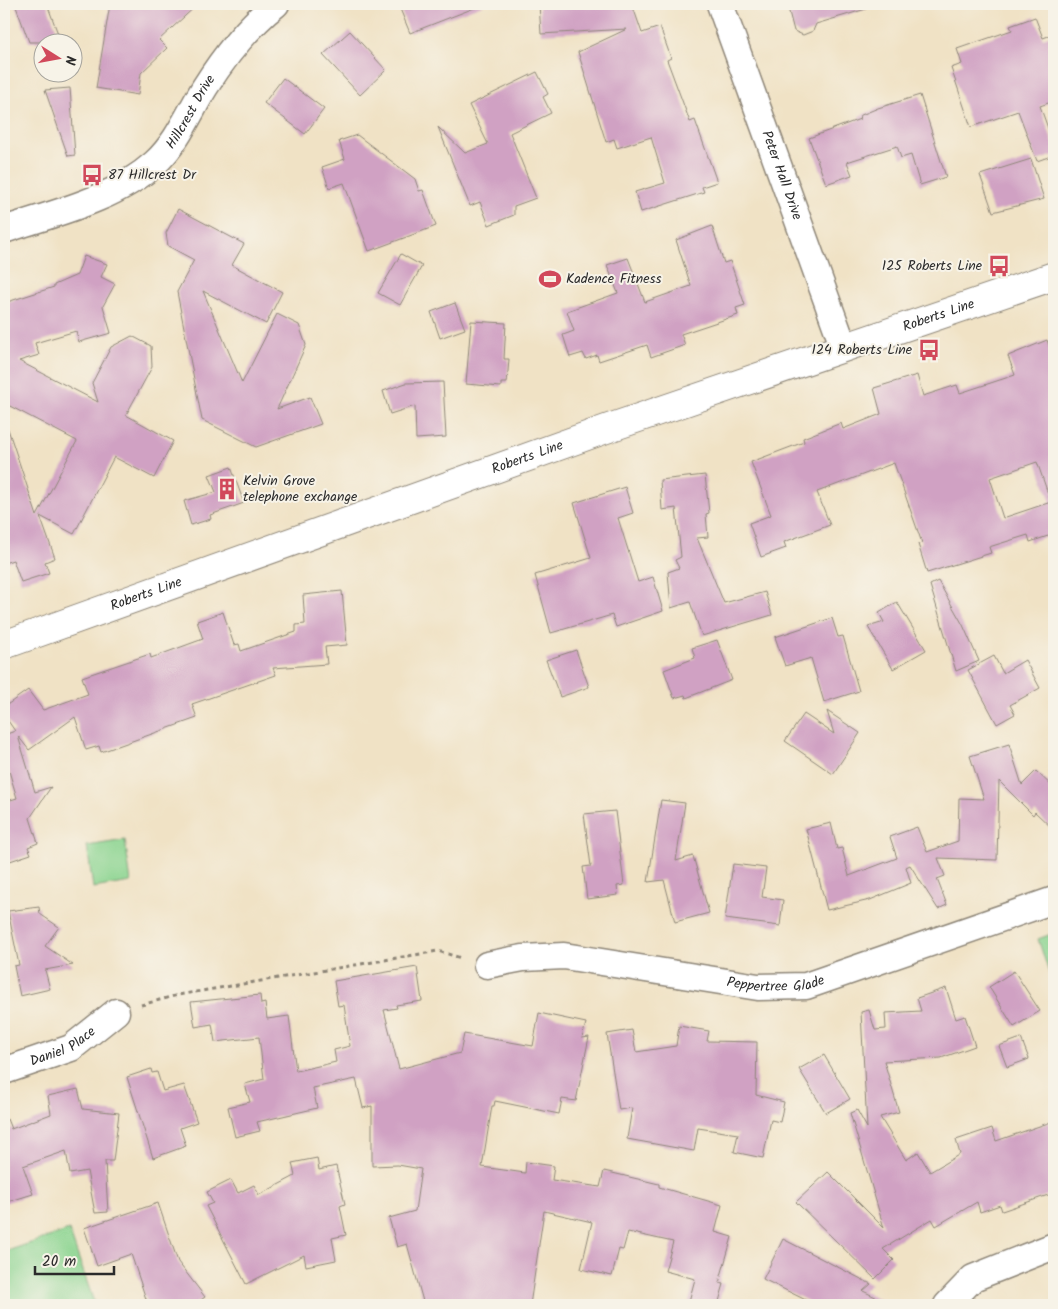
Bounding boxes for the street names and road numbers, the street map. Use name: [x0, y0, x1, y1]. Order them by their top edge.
street label: Hillcrest Drive: [160, 70, 221, 154]
street label: Peter Hall Drive: [755, 127, 808, 224]
street label: Roberts Line: [900, 293, 978, 338]
street label: Roberts Line: [489, 434, 567, 480]
street label: Roberts Line: [107, 571, 186, 617]
street label: Peppertree Glade: [725, 969, 828, 998]
street label: Daniel Place: [27, 1021, 101, 1072]

